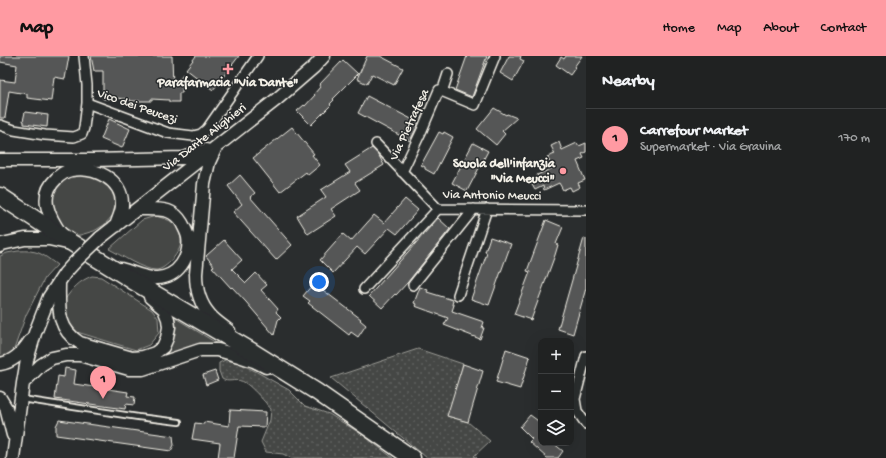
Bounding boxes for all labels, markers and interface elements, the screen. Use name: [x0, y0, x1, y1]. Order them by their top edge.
text: Map: [20, 17, 53, 40]
text: Home: [663, 20, 695, 37]
text: Map: [717, 20, 741, 37]
text: About: [763, 20, 799, 37]
text: Contact: [821, 20, 866, 37]
marker: Parafarmacia "Via Dante": [223, 64, 233, 74]
text: Nearby: [602, 72, 655, 92]
place label: Parafarmacia "Via Dante": [156, 75, 299, 91]
street label: Vico dei Peucezi: [94, 86, 179, 128]
street label: Via Pietrafesa: [387, 86, 433, 164]
street label: Via Dante Alighieri: [159, 101, 250, 176]
text: Carrefour Market: [640, 122, 748, 140]
text: 1: [612, 131, 618, 146]
text: 170 m: [838, 131, 870, 146]
text: Supermarket · Via Gravina: [640, 140, 781, 155]
place label: Scuola dell'infanzia "Via Meucci": [453, 156, 556, 187]
marker: Scuola dell'infanzia "Via Meucci": [558, 166, 568, 176]
street label: Via Antonio Meucci: [442, 188, 542, 204]
your location: [309, 272, 329, 292]
map controls: [538, 338, 574, 446]
button: +: [538, 338, 574, 374]
pin: 1: [90, 366, 116, 399]
button: −: [538, 374, 574, 410]
button: layers: [538, 410, 574, 446]

